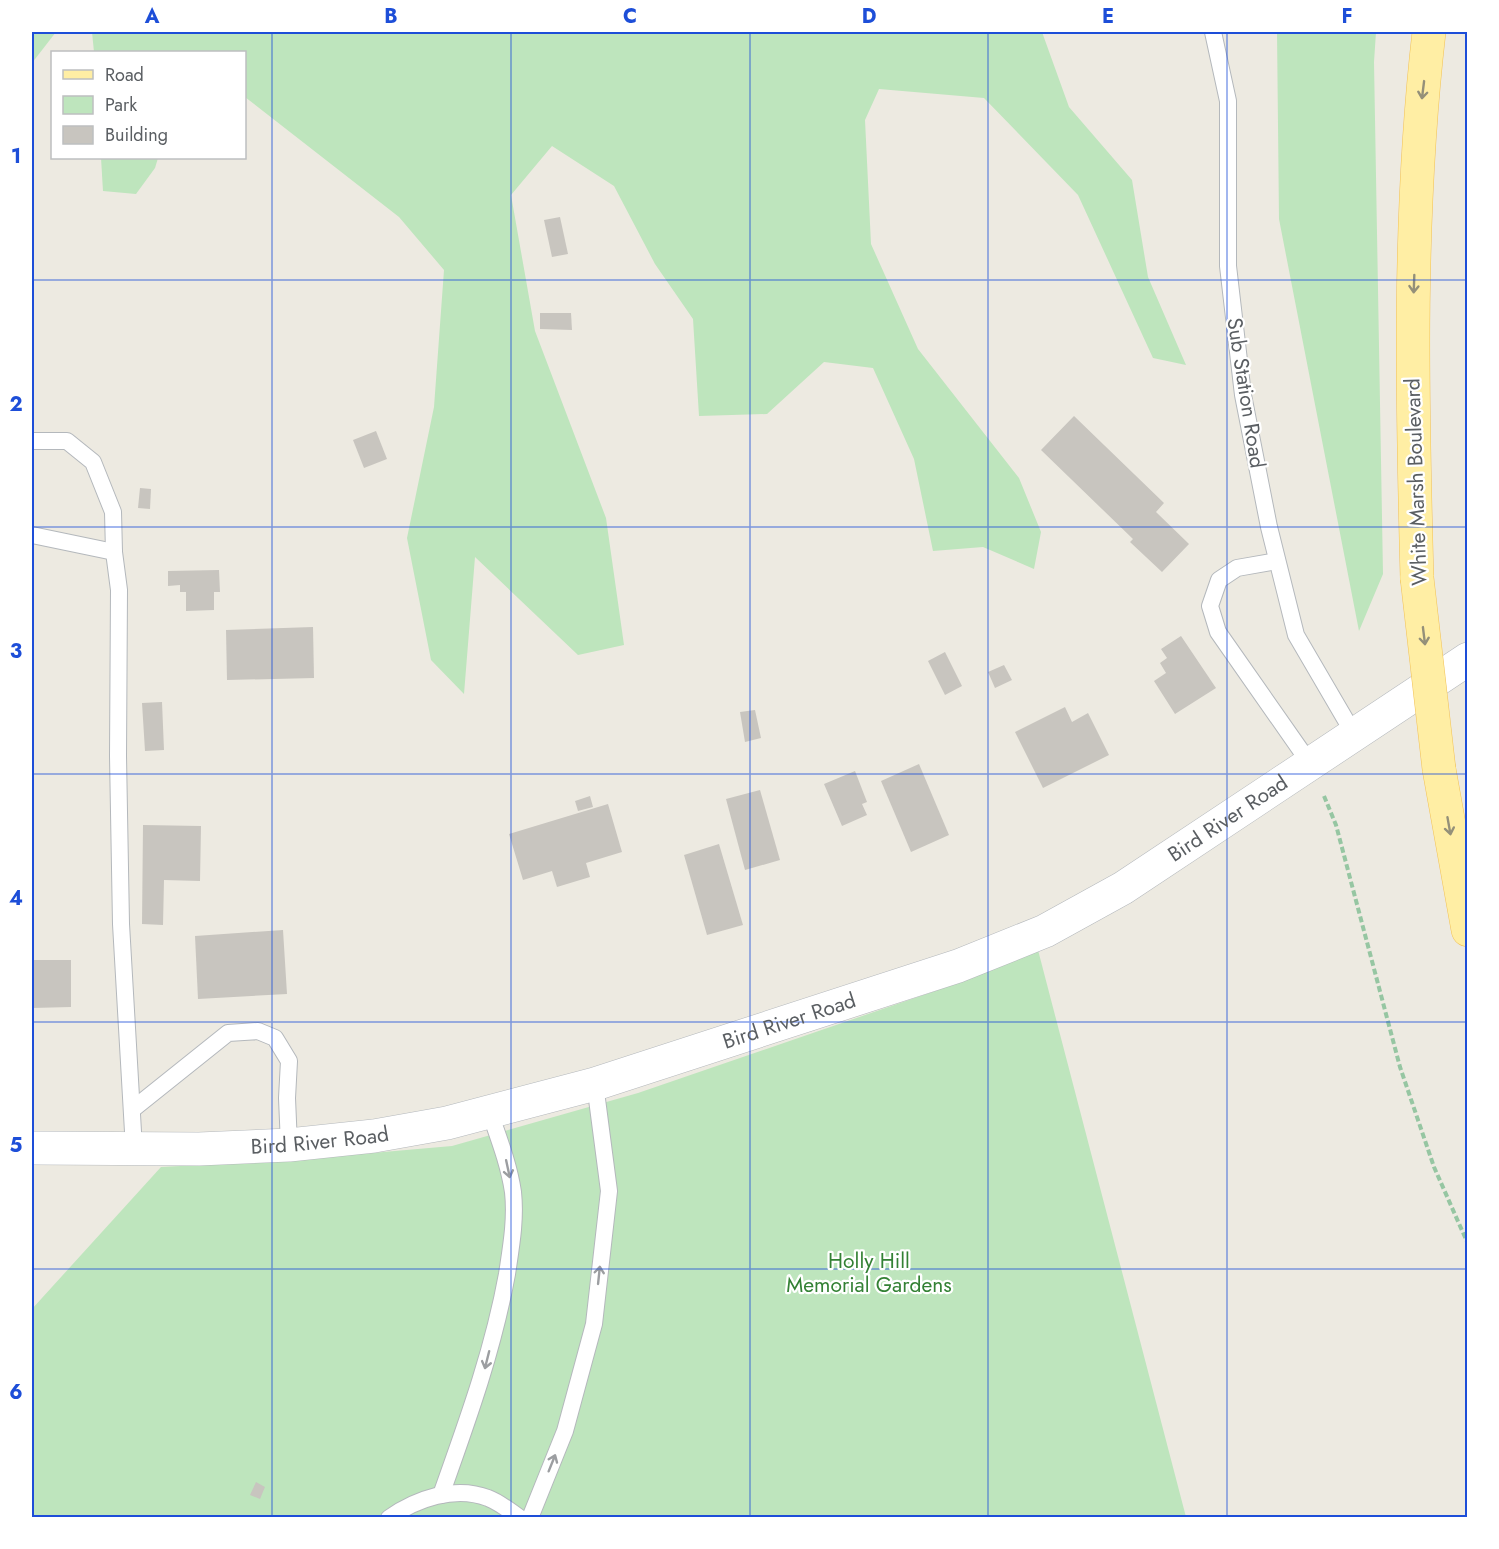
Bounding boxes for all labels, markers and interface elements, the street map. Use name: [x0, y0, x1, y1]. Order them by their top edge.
text: A: [144, 2, 160, 31]
text: B: [384, 2, 398, 31]
text: C: [623, 2, 637, 31]
text: D: [862, 2, 876, 31]
text: E: [1102, 2, 1114, 31]
text: F: [1341, 2, 1353, 31]
legend: [51, 51, 246, 159]
text: Road: [105, 62, 144, 88]
one-way arrow: [1417, 79, 1428, 99]
text: Park: [105, 92, 137, 118]
text: Building: [105, 122, 168, 148]
text: 1: [11, 142, 21, 171]
one-way arrow: [1409, 274, 1420, 294]
street label: Sub Station Road: [1219, 316, 1273, 470]
street label: White Marsh Boulevard: [1397, 378, 1435, 586]
text: 2: [9, 390, 23, 419]
one-way arrow: [1419, 626, 1430, 645]
text: 3: [10, 637, 22, 666]
street label: Bird River Road: [1162, 768, 1294, 869]
one-way arrow: [1444, 816, 1455, 836]
text: 4: [9, 884, 23, 913]
street label: Bird River Road: [719, 985, 860, 1057]
street label: Bird River Road: [250, 1119, 391, 1162]
text: 5: [10, 1131, 23, 1160]
one-way arrow: [503, 1158, 514, 1178]
park label: Holly Hill Memorial Gardens: [786, 1246, 952, 1300]
one-way arrow: [594, 1266, 605, 1285]
one-way arrow: [481, 1350, 493, 1369]
text: 6: [9, 1378, 23, 1407]
one-way arrow: [547, 1455, 558, 1473]

